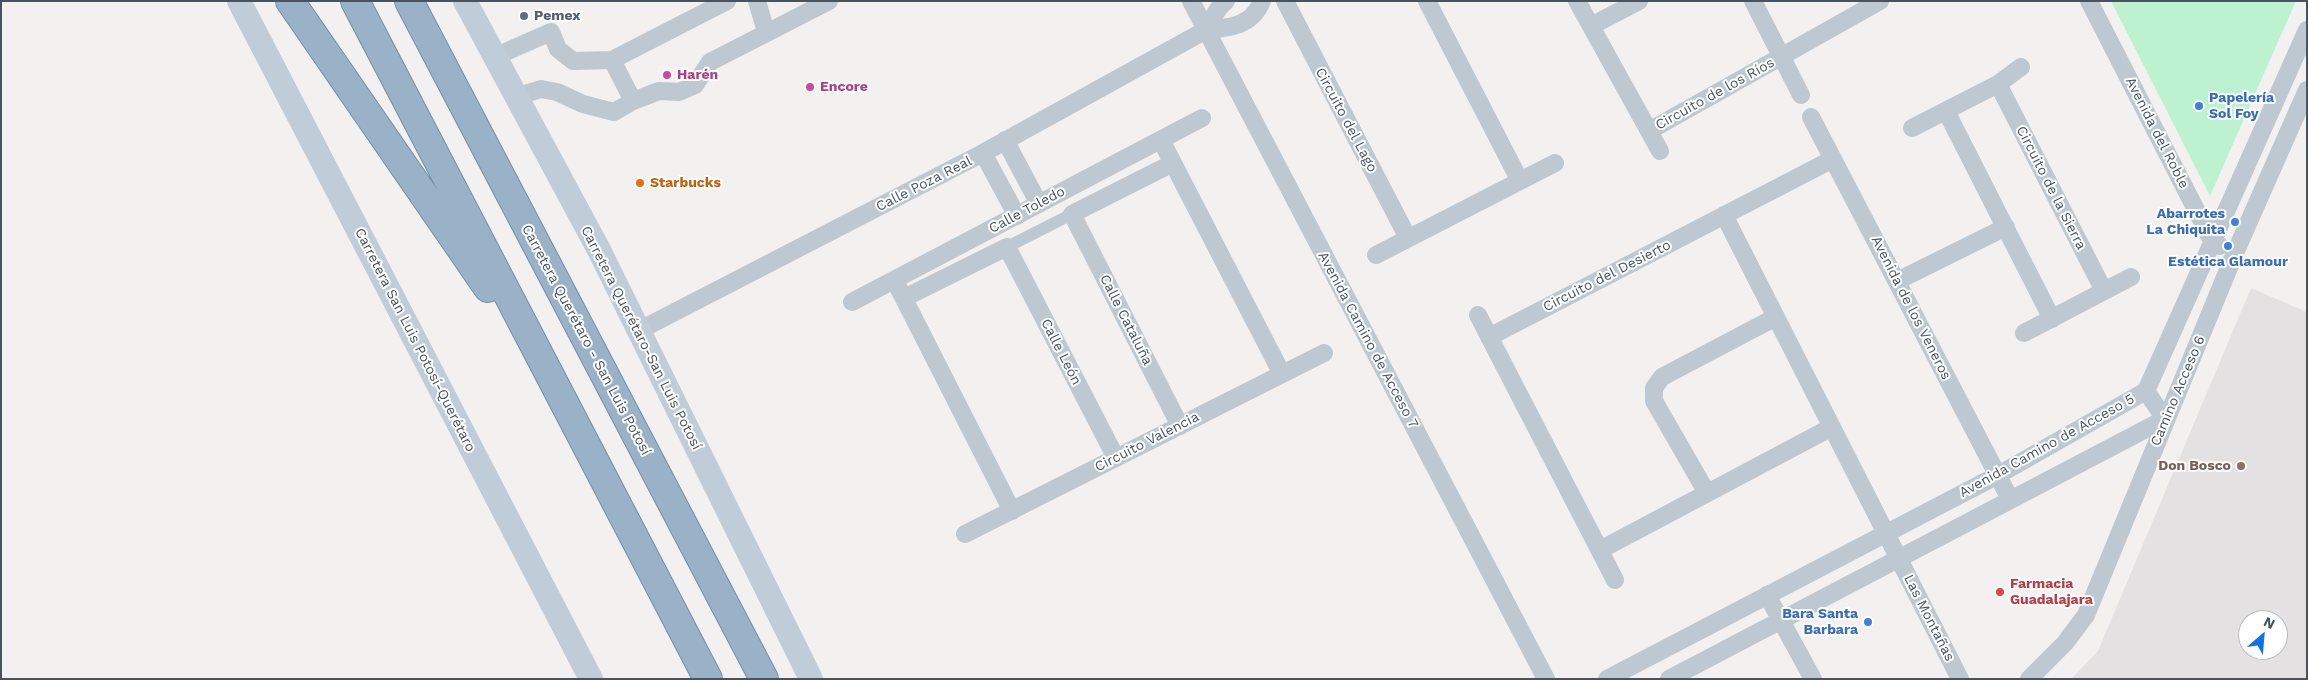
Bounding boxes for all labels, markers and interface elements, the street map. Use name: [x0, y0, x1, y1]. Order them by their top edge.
place label: Pemex: [534, 8, 580, 24]
marker: Pemex: [518, 10, 530, 22]
street label: Circuito de los Ríos: [1653, 54, 1777, 134]
street label: Circuito del Lago: [1311, 65, 1381, 175]
place label: Harén: [677, 67, 718, 83]
marker: Harén: [661, 69, 673, 81]
street label: Avenida del Roble: [2122, 75, 2192, 191]
place label: Encore: [820, 79, 868, 95]
marker: Encore: [804, 81, 816, 93]
place label: Papelería Sol Foy: [2209, 90, 2274, 122]
marker: Papelería Sol Foy: [2193, 100, 2205, 112]
street label: Circuito de la Sierra: [2013, 123, 2089, 253]
street label: Calle Poza Real: [873, 153, 975, 215]
place label: Starbucks: [650, 175, 721, 191]
marker: Starbucks: [634, 177, 646, 189]
street label: Calle Toledo: [986, 183, 1068, 237]
place label: Abarrotes La Chiquita: [2146, 206, 2225, 238]
marker: Abarrotes La Chiquita: [2229, 216, 2241, 228]
street label: Carretera Querétaro - San Luis Potosí: [518, 222, 654, 458]
street label: Carretera Querétaro-San Luis Potosí: [577, 223, 705, 453]
street label: Carretera San Luis Potosí-Querétaro: [351, 225, 479, 455]
street label: Avenida de los Veneros: [1867, 233, 1955, 383]
street label: Circuito del Desierto: [1540, 237, 1674, 315]
marker: Estética Glamour: [2222, 240, 2234, 252]
street label: Avenida Camino de Acceso 7: [1314, 249, 1422, 431]
place label: Estética Glamour: [2168, 254, 2288, 270]
street label: Calle Cataluña: [1096, 272, 1156, 368]
street label: Calle León: [1037, 316, 1085, 388]
street label: Camino Acceso 6: [2147, 333, 2209, 449]
street label: Avenida Camino de Acceso 5: [1956, 391, 2138, 501]
street label: Circuito Valencia: [1092, 408, 1202, 476]
place label: Don Bosco: [2158, 458, 2231, 474]
marker: Don Bosco: [2235, 460, 2247, 472]
street label: Las Montañas: [1900, 572, 1958, 664]
place label: Farmacia Guadalajara: [2010, 576, 2093, 608]
marker: Farmacia Guadalajara: [1994, 586, 2006, 598]
place label: Bara Santa Barbara: [1782, 606, 1858, 638]
north arrow: [2238, 610, 2288, 660]
text: N: [2261, 613, 2278, 632]
marker: Bara Santa Barbara: [1862, 616, 1874, 628]

